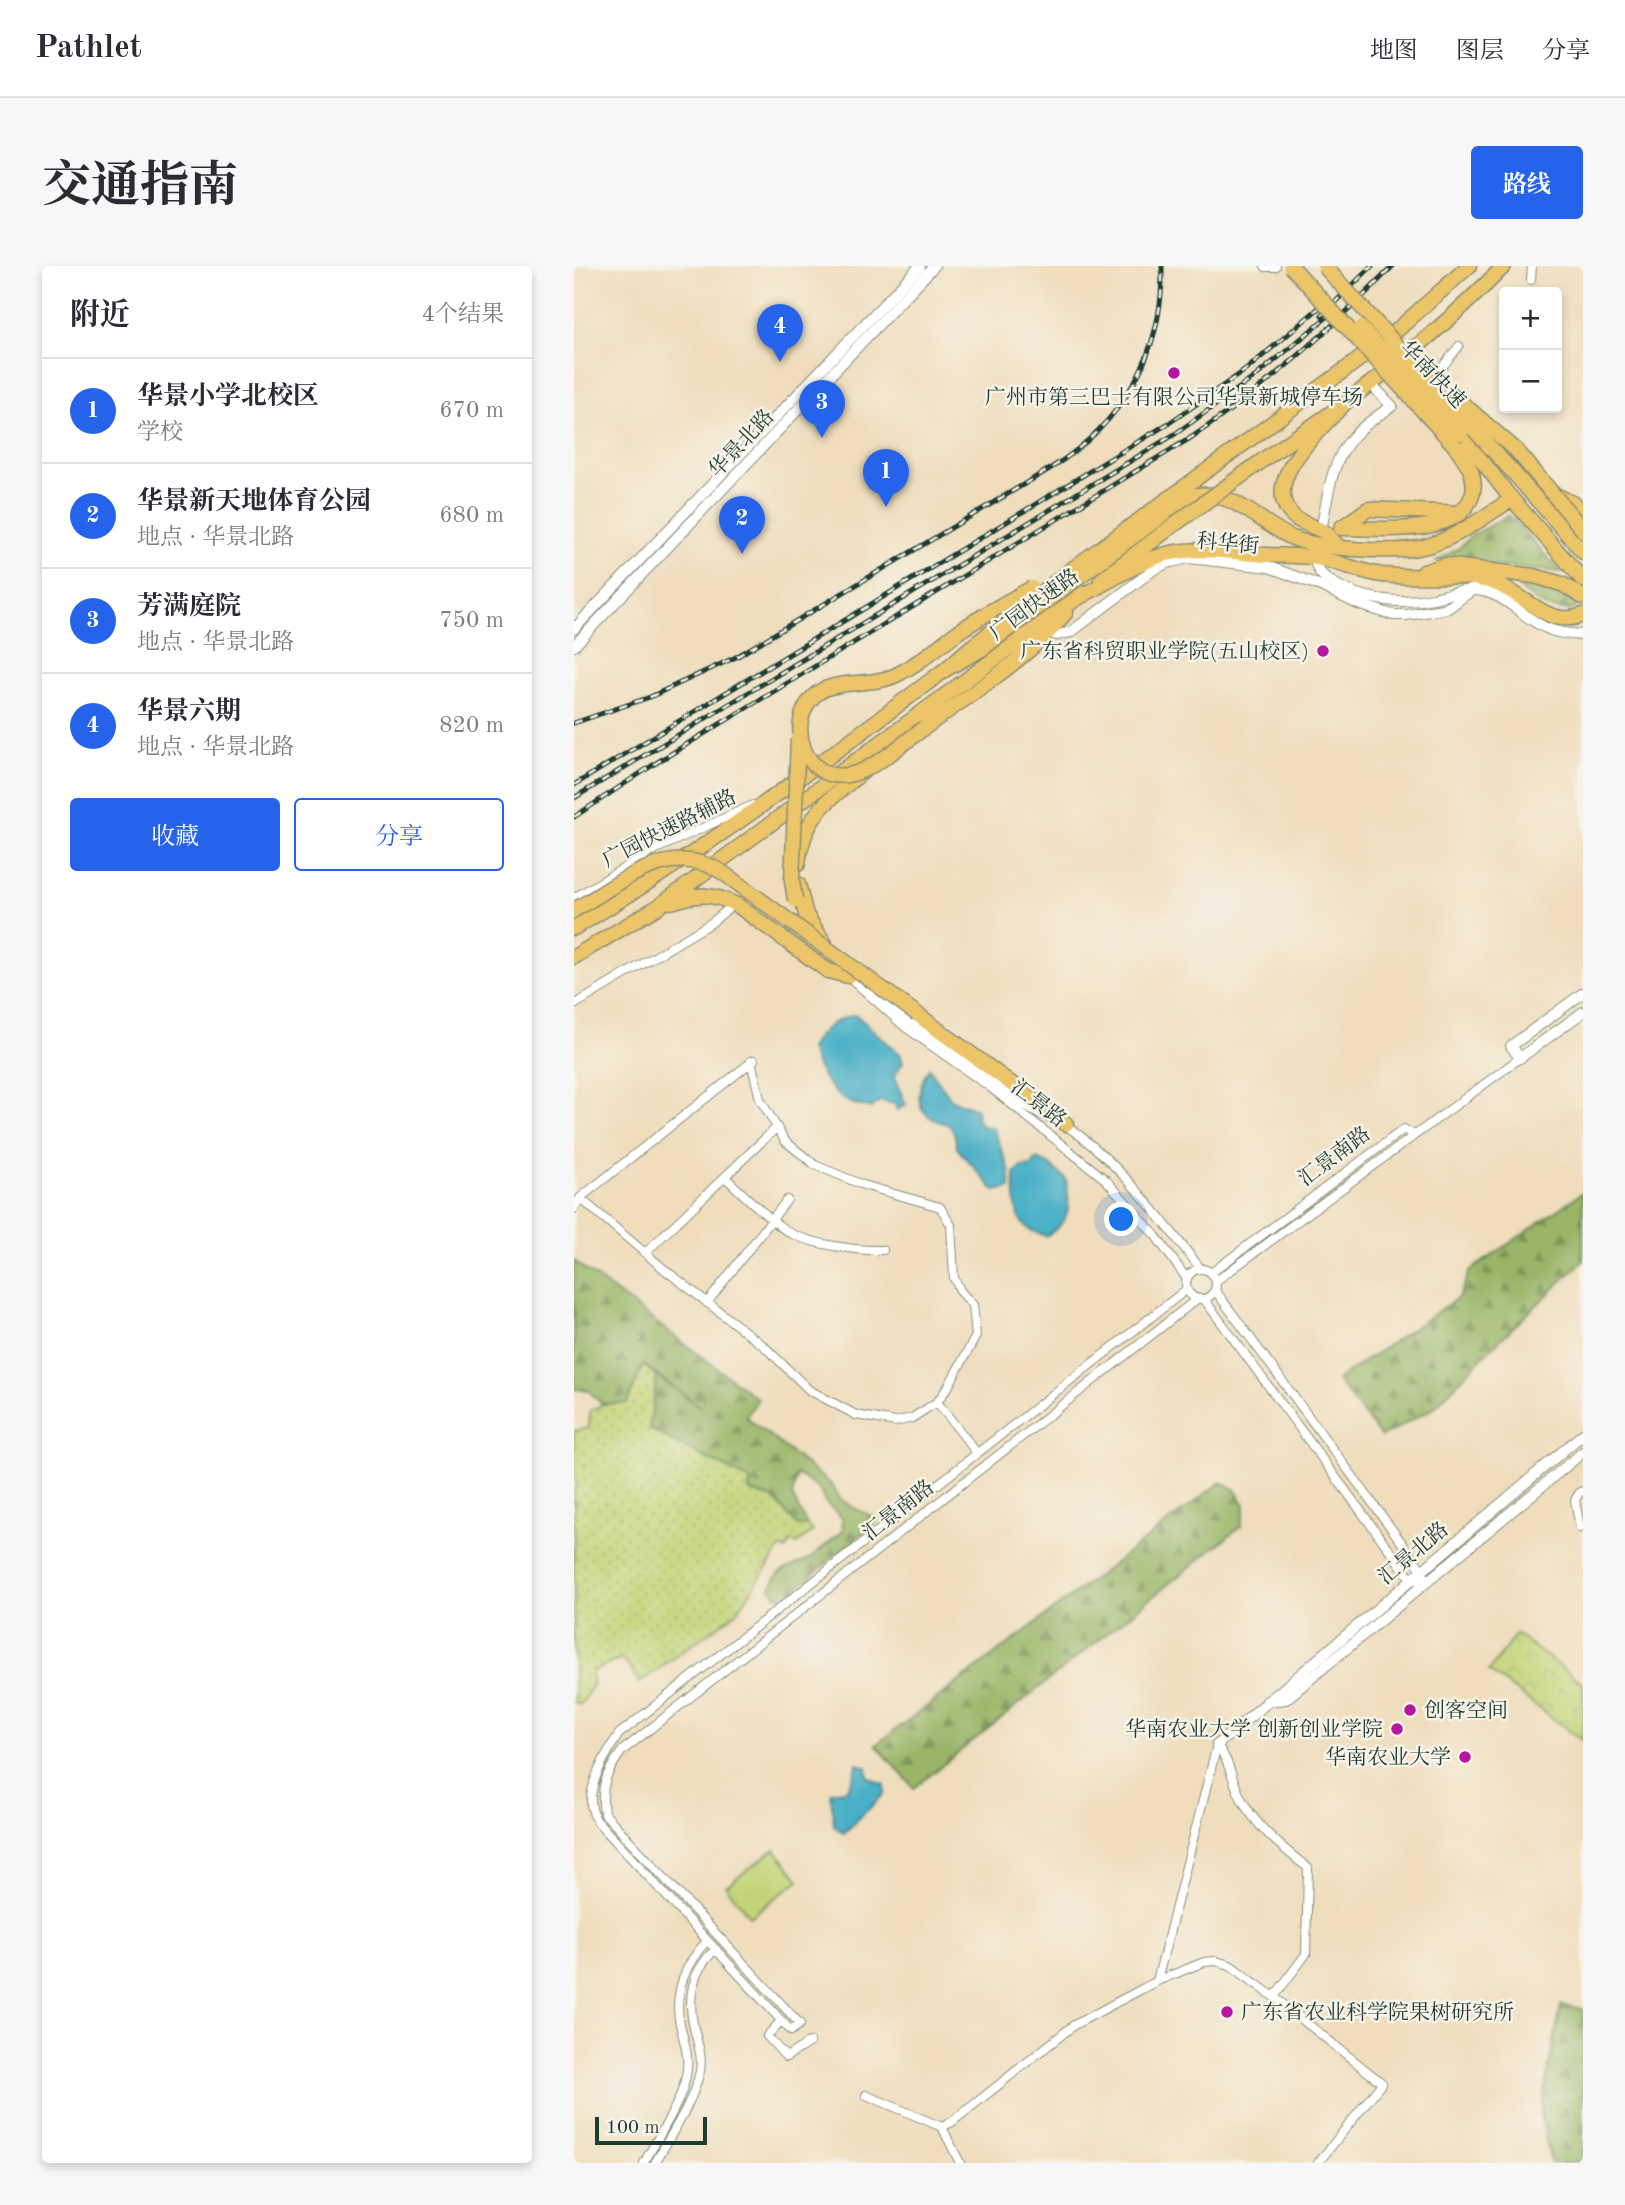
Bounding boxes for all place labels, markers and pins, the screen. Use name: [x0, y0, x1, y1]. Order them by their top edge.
pin: 4: [757, 304, 803, 362]
marker: 广州市第三巴士有限公司华景新城停车场: [1166, 365, 1182, 381]
pin: 3: [799, 380, 845, 438]
place label: 广州市第三巴士有限公司华景新城停车场: [985, 386, 1363, 409]
pin: 1: [863, 449, 909, 507]
pin: 2: [719, 496, 765, 554]
place label: 广东省科贸职业学院(五山校区): [1020, 640, 1309, 663]
marker: 广东省科贸职业学院(五山校区): [1315, 643, 1331, 659]
place label: 创客空间: [1424, 1699, 1508, 1722]
marker: 创客空间: [1402, 1702, 1418, 1718]
place label: 华南农业大学 创新创业学院: [1125, 1718, 1383, 1741]
marker: 华南农业大学 创新创业学院: [1389, 1721, 1405, 1737]
place label: 华南农业大学: [1325, 1746, 1451, 1769]
marker: 华南农业大学: [1457, 1749, 1473, 1765]
place label: 广东省农业科学院果树研究所: [1241, 2001, 1514, 2024]
marker: 广东省农业科学院果树研究所: [1219, 2004, 1235, 2020]

